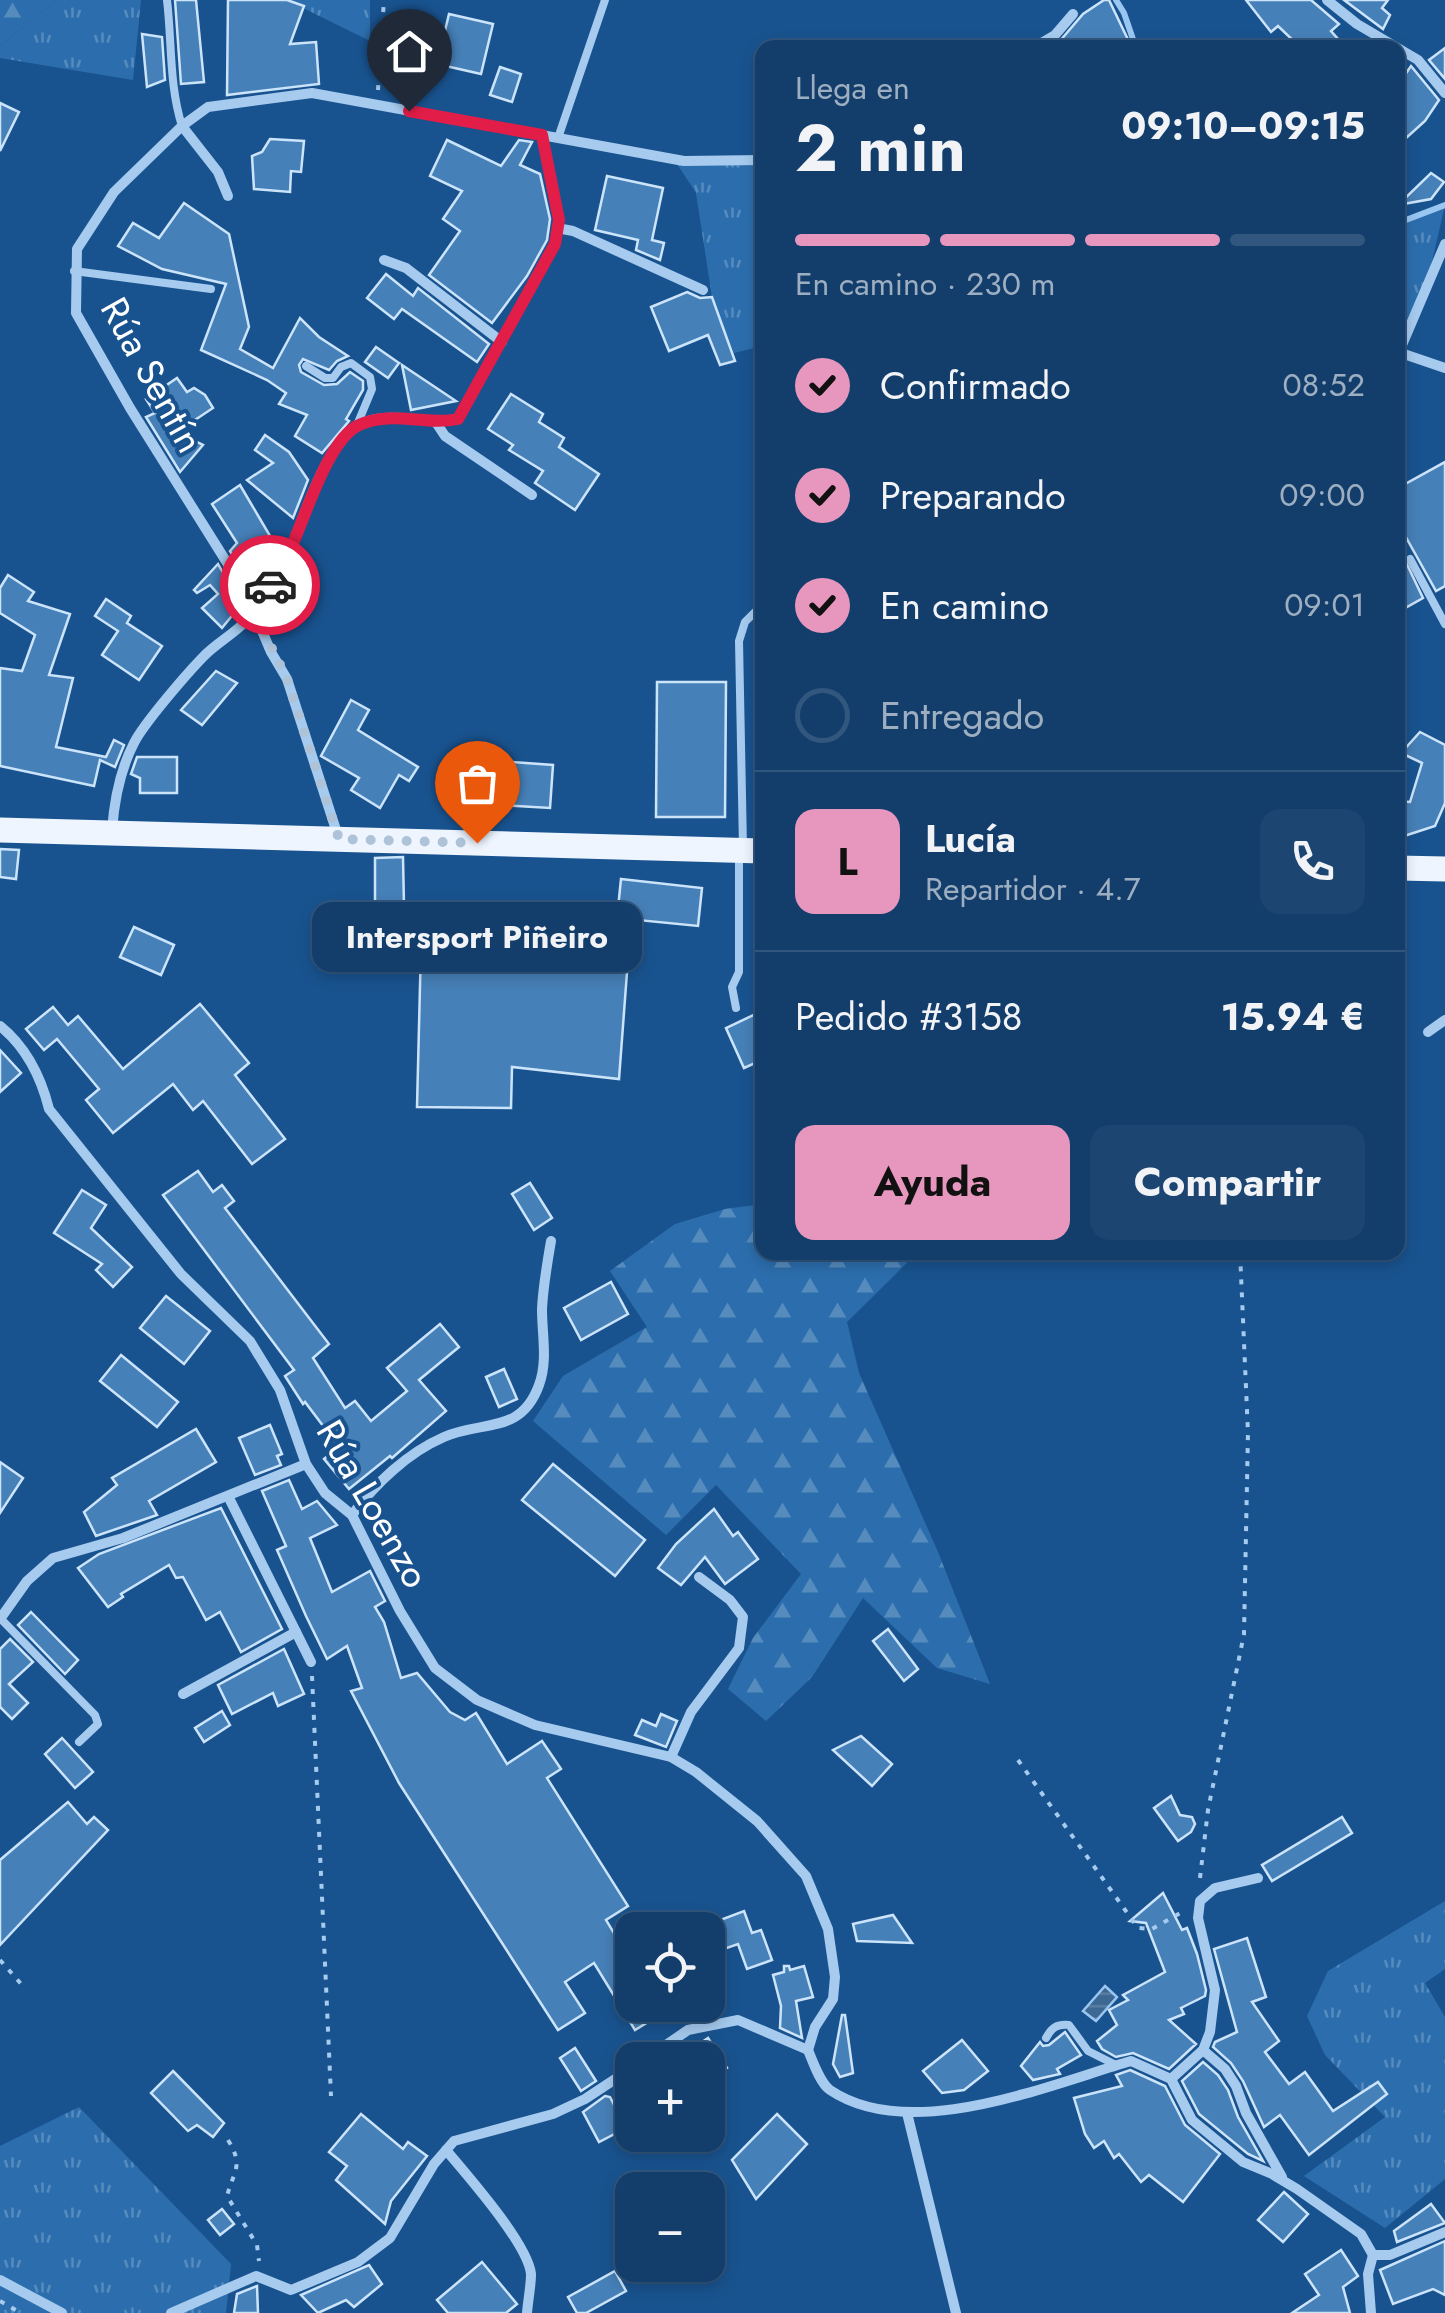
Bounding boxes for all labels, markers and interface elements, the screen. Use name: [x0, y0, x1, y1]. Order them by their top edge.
pin: [367, 9, 452, 112]
icon: home: [382, 24, 437, 79]
text: Llega en: [795, 65, 910, 111]
text: 09:10–09:15: [1121, 98, 1365, 153]
text: 2 min: [795, 101, 966, 195]
text: En camino · 230 m: [795, 261, 1055, 307]
street label: Rúa Sentín: [87, 287, 218, 463]
icon: check: [795, 358, 850, 413]
text: Confirmado: [880, 358, 1071, 413]
text: 08:52: [1282, 362, 1365, 408]
icon: check: [795, 468, 850, 523]
text: Preparando: [880, 468, 1066, 523]
text: 09:00: [1279, 472, 1365, 518]
courier: [220, 535, 320, 635]
icon: car: [243, 558, 298, 613]
icon: check: [795, 578, 850, 633]
text: En camino: [880, 578, 1049, 633]
text: 09:01: [1284, 582, 1365, 628]
text: Entregado: [880, 688, 1044, 743]
pin: [435, 741, 520, 844]
icon: bag: [450, 756, 505, 811]
button: phone: [1260, 809, 1365, 914]
text: Lucía: [925, 811, 1016, 866]
text: L: [837, 834, 858, 889]
text: Repartidor · 4.7: [925, 866, 1141, 912]
callout: Intersport Piñeiro: [312, 903, 642, 973]
text: Intersport Piñeiro: [346, 914, 608, 960]
text: Pedido #3158: [795, 989, 1023, 1044]
text: 15.94 €: [1221, 989, 1365, 1044]
button: Ayuda: [795, 1125, 1070, 1240]
button: Compartir: [1090, 1125, 1365, 1240]
street label: Rúa Loenzo: [303, 1409, 444, 1598]
map controls: [615, 1912, 725, 2282]
button: locate: [615, 1912, 725, 2022]
button: +: [615, 2042, 725, 2152]
button: −: [615, 2172, 725, 2282]

